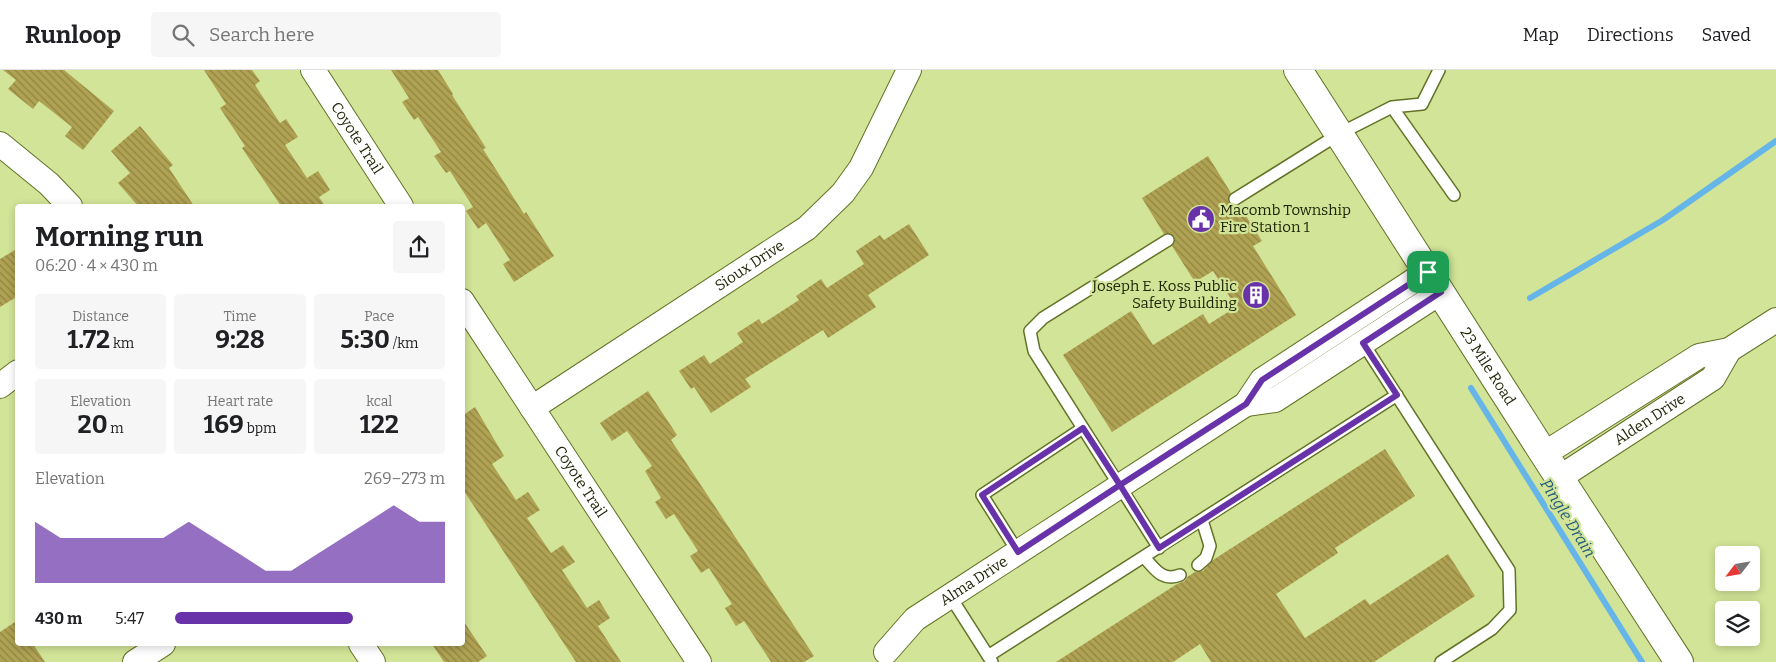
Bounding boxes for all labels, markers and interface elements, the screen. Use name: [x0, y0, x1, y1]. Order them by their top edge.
search box: [151, 12, 501, 57]
text: Runloop: [25, 21, 121, 49]
icon: search: [169, 21, 197, 49]
text: Search here: [209, 23, 315, 46]
text: Map: [1523, 24, 1559, 46]
text: Directions: [1587, 24, 1674, 46]
text: Saved: [1702, 24, 1751, 46]
street label: Coyote Trail: [327, 99, 387, 177]
place label: Macomb Township Fire Station 1: [1220, 201, 1351, 236]
public building icon: Macomb Township Fire Station 1: [1186, 204, 1216, 234]
text: Morning run: [35, 220, 203, 253]
button: share: [393, 221, 445, 273]
street label: Sioux Drive: [711, 236, 788, 295]
pin: [1407, 251, 1449, 293]
text: 06:20 · 4 × 430 m: [35, 256, 158, 275]
icon: arrive: [1414, 258, 1442, 286]
place label: Joseph E. Koss Public Safety Building: [1091, 277, 1237, 312]
building icon: Joseph E. Koss Public Safety Building: [1241, 280, 1271, 310]
text: Distance: [72, 308, 129, 325]
text: Time: [223, 308, 257, 325]
text: Pace: [364, 308, 394, 325]
street label: 23 Mile Road: [1456, 324, 1519, 409]
text: 1.72: [67, 325, 110, 355]
text: 9:28: [215, 325, 265, 355]
text: 5:30: [340, 325, 390, 355]
text: km: [110, 335, 134, 352]
text: /km: [390, 335, 418, 352]
street label: Alden Drive: [1611, 389, 1689, 449]
text: Elevation: [70, 393, 131, 410]
text: Heart rate: [207, 393, 273, 410]
text: kcal: [366, 393, 392, 410]
text: 20: [78, 410, 108, 440]
text: 169: [204, 410, 244, 440]
text: 122: [360, 410, 399, 440]
text: m: [108, 420, 124, 437]
text: bpm: [244, 420, 276, 437]
street label: Coyote Trail: [551, 442, 611, 521]
text: Elevation: [35, 469, 105, 488]
text: 269–273 m: [364, 469, 445, 488]
water label: Pingle Drain: [1536, 475, 1600, 561]
north arrow: [1715, 546, 1760, 591]
map controls: [1715, 546, 1760, 646]
street label: Alma Drive: [936, 552, 1011, 609]
button: layers: [1715, 601, 1760, 646]
text: 430 m: [35, 609, 82, 628]
text: 5:47: [115, 609, 144, 628]

